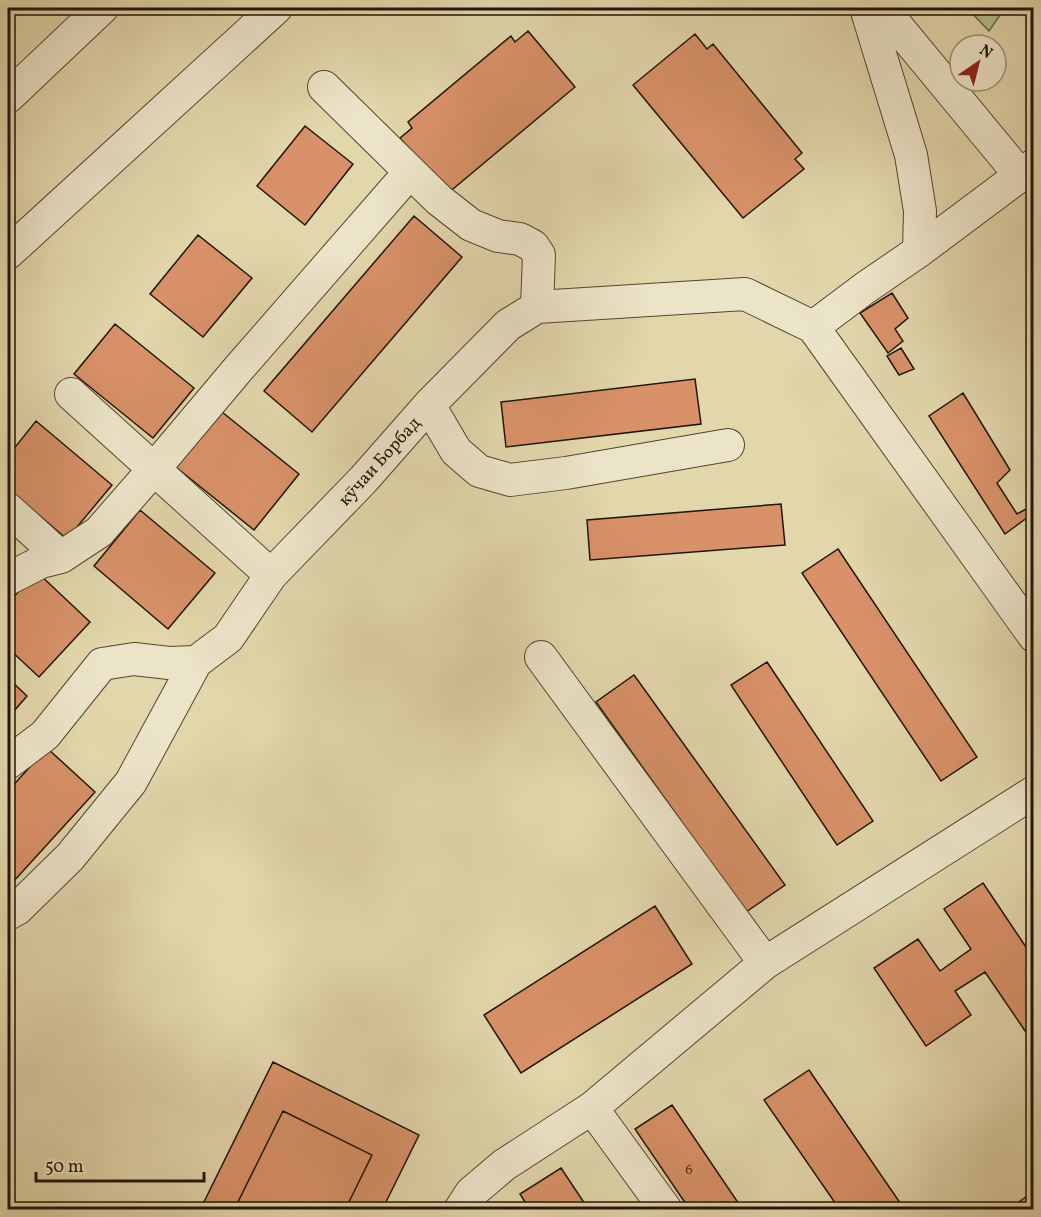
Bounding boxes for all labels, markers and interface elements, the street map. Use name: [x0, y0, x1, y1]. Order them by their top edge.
north arrow: [948, 33, 1008, 93]
text: N: [974, 40, 997, 65]
street label: кӯчаи Борбад: [333, 412, 427, 512]
scale bar: [36, 1145, 204, 1183]
text: 50 m: [45, 1155, 84, 1180]
house number: 6: [685, 1160, 693, 1181]

